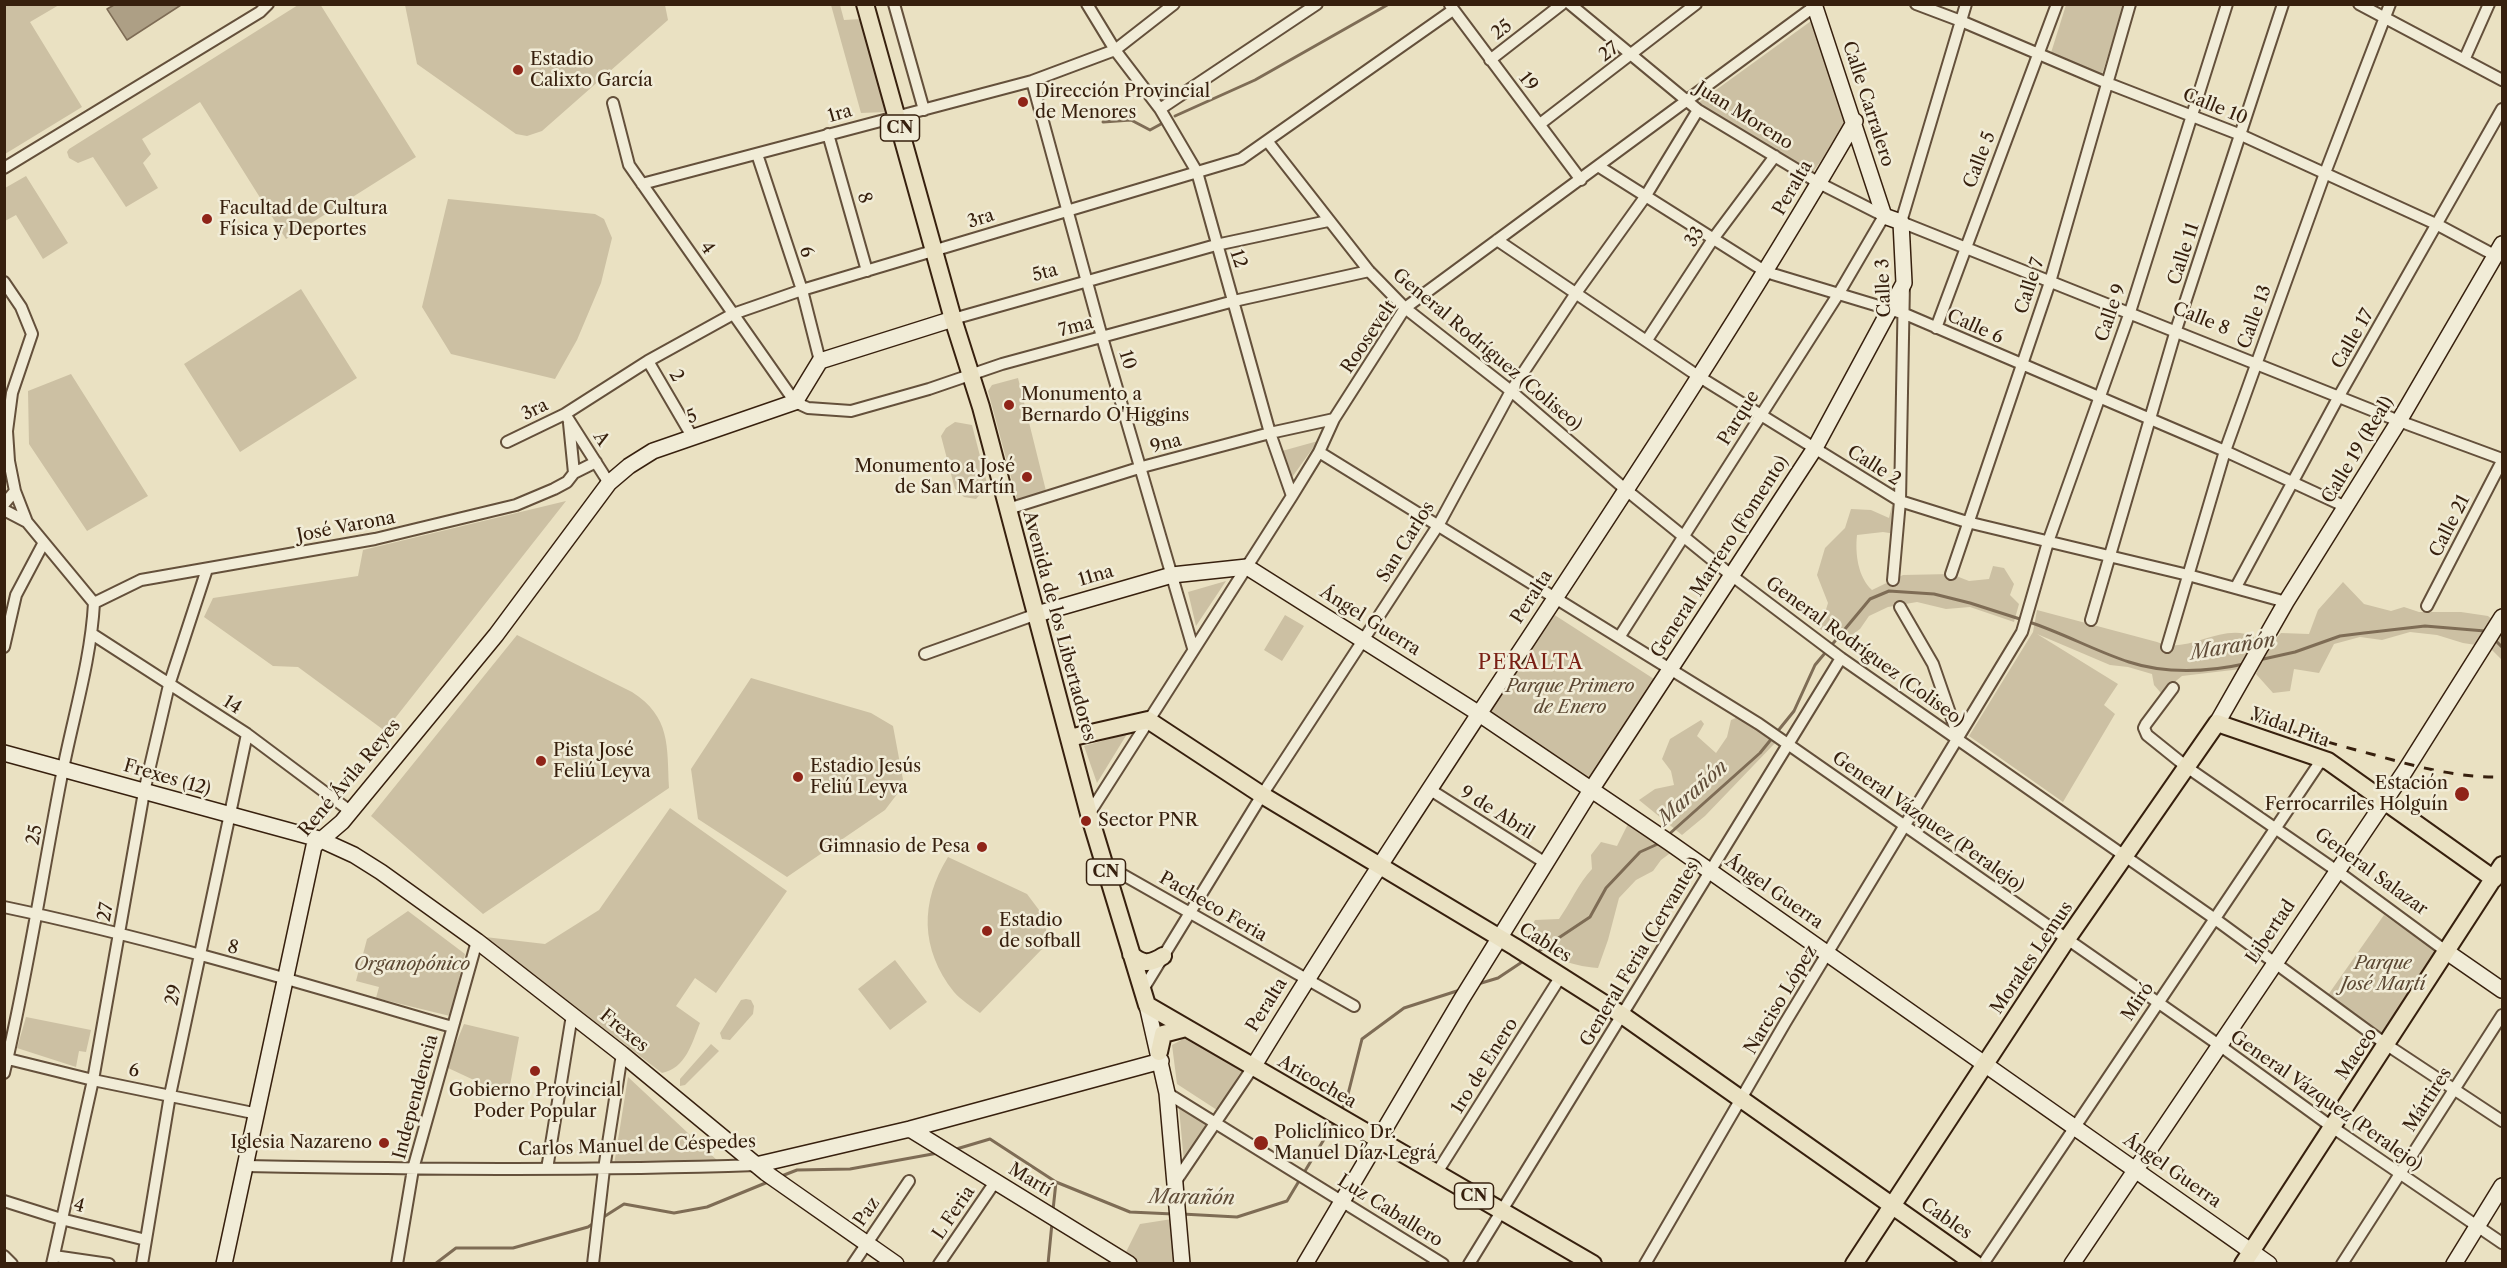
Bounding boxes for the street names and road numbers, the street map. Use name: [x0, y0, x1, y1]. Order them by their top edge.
street label: 25: [1487, 15, 1517, 45]
street label: 27: [1595, 38, 1623, 66]
street label: Calle Carralero: [1838, 39, 1898, 169]
street label: 19: [1514, 68, 1542, 96]
street label: Juan Moreno: [1691, 77, 1797, 155]
street label: Calle 10: [2179, 84, 2251, 130]
street label: 1ra: [825, 100, 855, 128]
road number: CN: [880, 115, 920, 141]
street label: Calle 5: [1959, 129, 2001, 191]
street label: Peralta: [1769, 157, 1817, 219]
street label: 8: [852, 190, 876, 206]
street label: 3ra: [965, 205, 997, 233]
street label: Calle 11: [2164, 220, 2204, 288]
street label: 33: [1681, 223, 1709, 251]
street label: 4: [695, 238, 719, 258]
street label: 6: [794, 244, 818, 260]
street label: 12: [1225, 247, 1251, 271]
street label: Calle 7: [2011, 255, 2049, 317]
street label: Calle 3: [1872, 258, 1896, 318]
street label: 5ta: [1030, 259, 1060, 287]
street label: General Rodríguez (Coliseo): [1388, 264, 1586, 436]
street label: Calle 9: [2091, 281, 2131, 345]
street label: Calle 13: [2233, 282, 2277, 352]
street label: Roosevelt: [1337, 296, 1401, 378]
street label: Calle 8: [2169, 298, 2233, 340]
street label: Calle 6: [1943, 305, 2007, 349]
street label: Calle 17: [2327, 305, 2379, 373]
street label: 7ma: [1056, 312, 1096, 342]
street label: 10: [1114, 348, 1140, 372]
street label: 2: [664, 366, 688, 386]
street label: Parque: [1714, 387, 1764, 449]
street label: Calle 19 (Real): [2318, 393, 2398, 507]
street label: 3ra: [518, 394, 552, 426]
street label: 5: [684, 405, 700, 429]
street label: A: [588, 428, 614, 450]
street label: 9na: [1148, 430, 1184, 458]
street label: Calle 2: [1843, 441, 1905, 491]
street label: General Marrero (Fomento): [1646, 452, 1794, 662]
street label: Calle 21: [2425, 491, 2475, 561]
street label: San Carlos: [1373, 498, 1439, 586]
street label: José Varona: [295, 507, 397, 547]
street label: Avenida de los Libertadores: [1018, 509, 1100, 743]
street label: 11na: [1076, 561, 1116, 591]
street label: Peralta: [1507, 566, 1557, 628]
street label: General Rodríguez (Coliseo): [1761, 573, 1969, 731]
street label: Ángel Guerra: [1316, 582, 1424, 660]
street label: 14: [219, 691, 245, 719]
street label: Vidal Pita: [2248, 704, 2332, 752]
street label: René Ávila Reyes: [295, 715, 405, 841]
street label: General Vázquez (Peralejo): [1828, 747, 2028, 897]
street label: Frexes (12): [121, 755, 213, 801]
street label: 9 de Abril: [1456, 782, 1538, 844]
street label: 25: [23, 823, 47, 847]
street label: General Salazar: [2310, 824, 2432, 920]
street label: Ángel Guerra: [1721, 850, 1827, 934]
street label: General Feria (Cervantes): [1576, 853, 1706, 1051]
road number: CN: [1086, 859, 1126, 885]
street label: Pacheco Feria: [1155, 867, 1271, 947]
street label: Libertad: [2242, 896, 2300, 968]
street label: Morales Lemus: [1986, 897, 2078, 1019]
street label: 27: [94, 901, 118, 923]
street label: Cables: [1515, 919, 1575, 967]
street label: 8: [225, 936, 241, 960]
street label: Narciso López: [1740, 942, 1822, 1058]
street label: Peralta: [1242, 974, 1292, 1036]
street label: Miró: [2117, 979, 2159, 1025]
street label: 29: [161, 983, 187, 1007]
street label: Frexes: [595, 1005, 653, 1057]
street label: 1ro de Enero: [1447, 1014, 1523, 1118]
street label: Maceo: [2332, 1024, 2382, 1084]
street label: General Vázquez (Peralejo): [2226, 1026, 2426, 1176]
street label: Independencia: [389, 1032, 443, 1162]
street label: Aricochea: [1274, 1051, 1360, 1113]
street label: 6: [127, 1059, 141, 1083]
street label: Mártires: [2399, 1064, 2457, 1136]
street label: Ángel Guerra: [2119, 1129, 2225, 1213]
street label: Carlos Manuel de Céspedes: [518, 1131, 756, 1161]
street label: Martí: [1004, 1159, 1056, 1201]
street label: Luz Caballero: [1333, 1170, 1447, 1252]
street label: L Feria: [928, 1182, 980, 1244]
road number: CN: [1454, 1183, 1494, 1209]
street label: Paz: [849, 1193, 885, 1231]
street label: 4: [71, 1194, 87, 1218]
street label: Cables: [1916, 1194, 1976, 1244]

